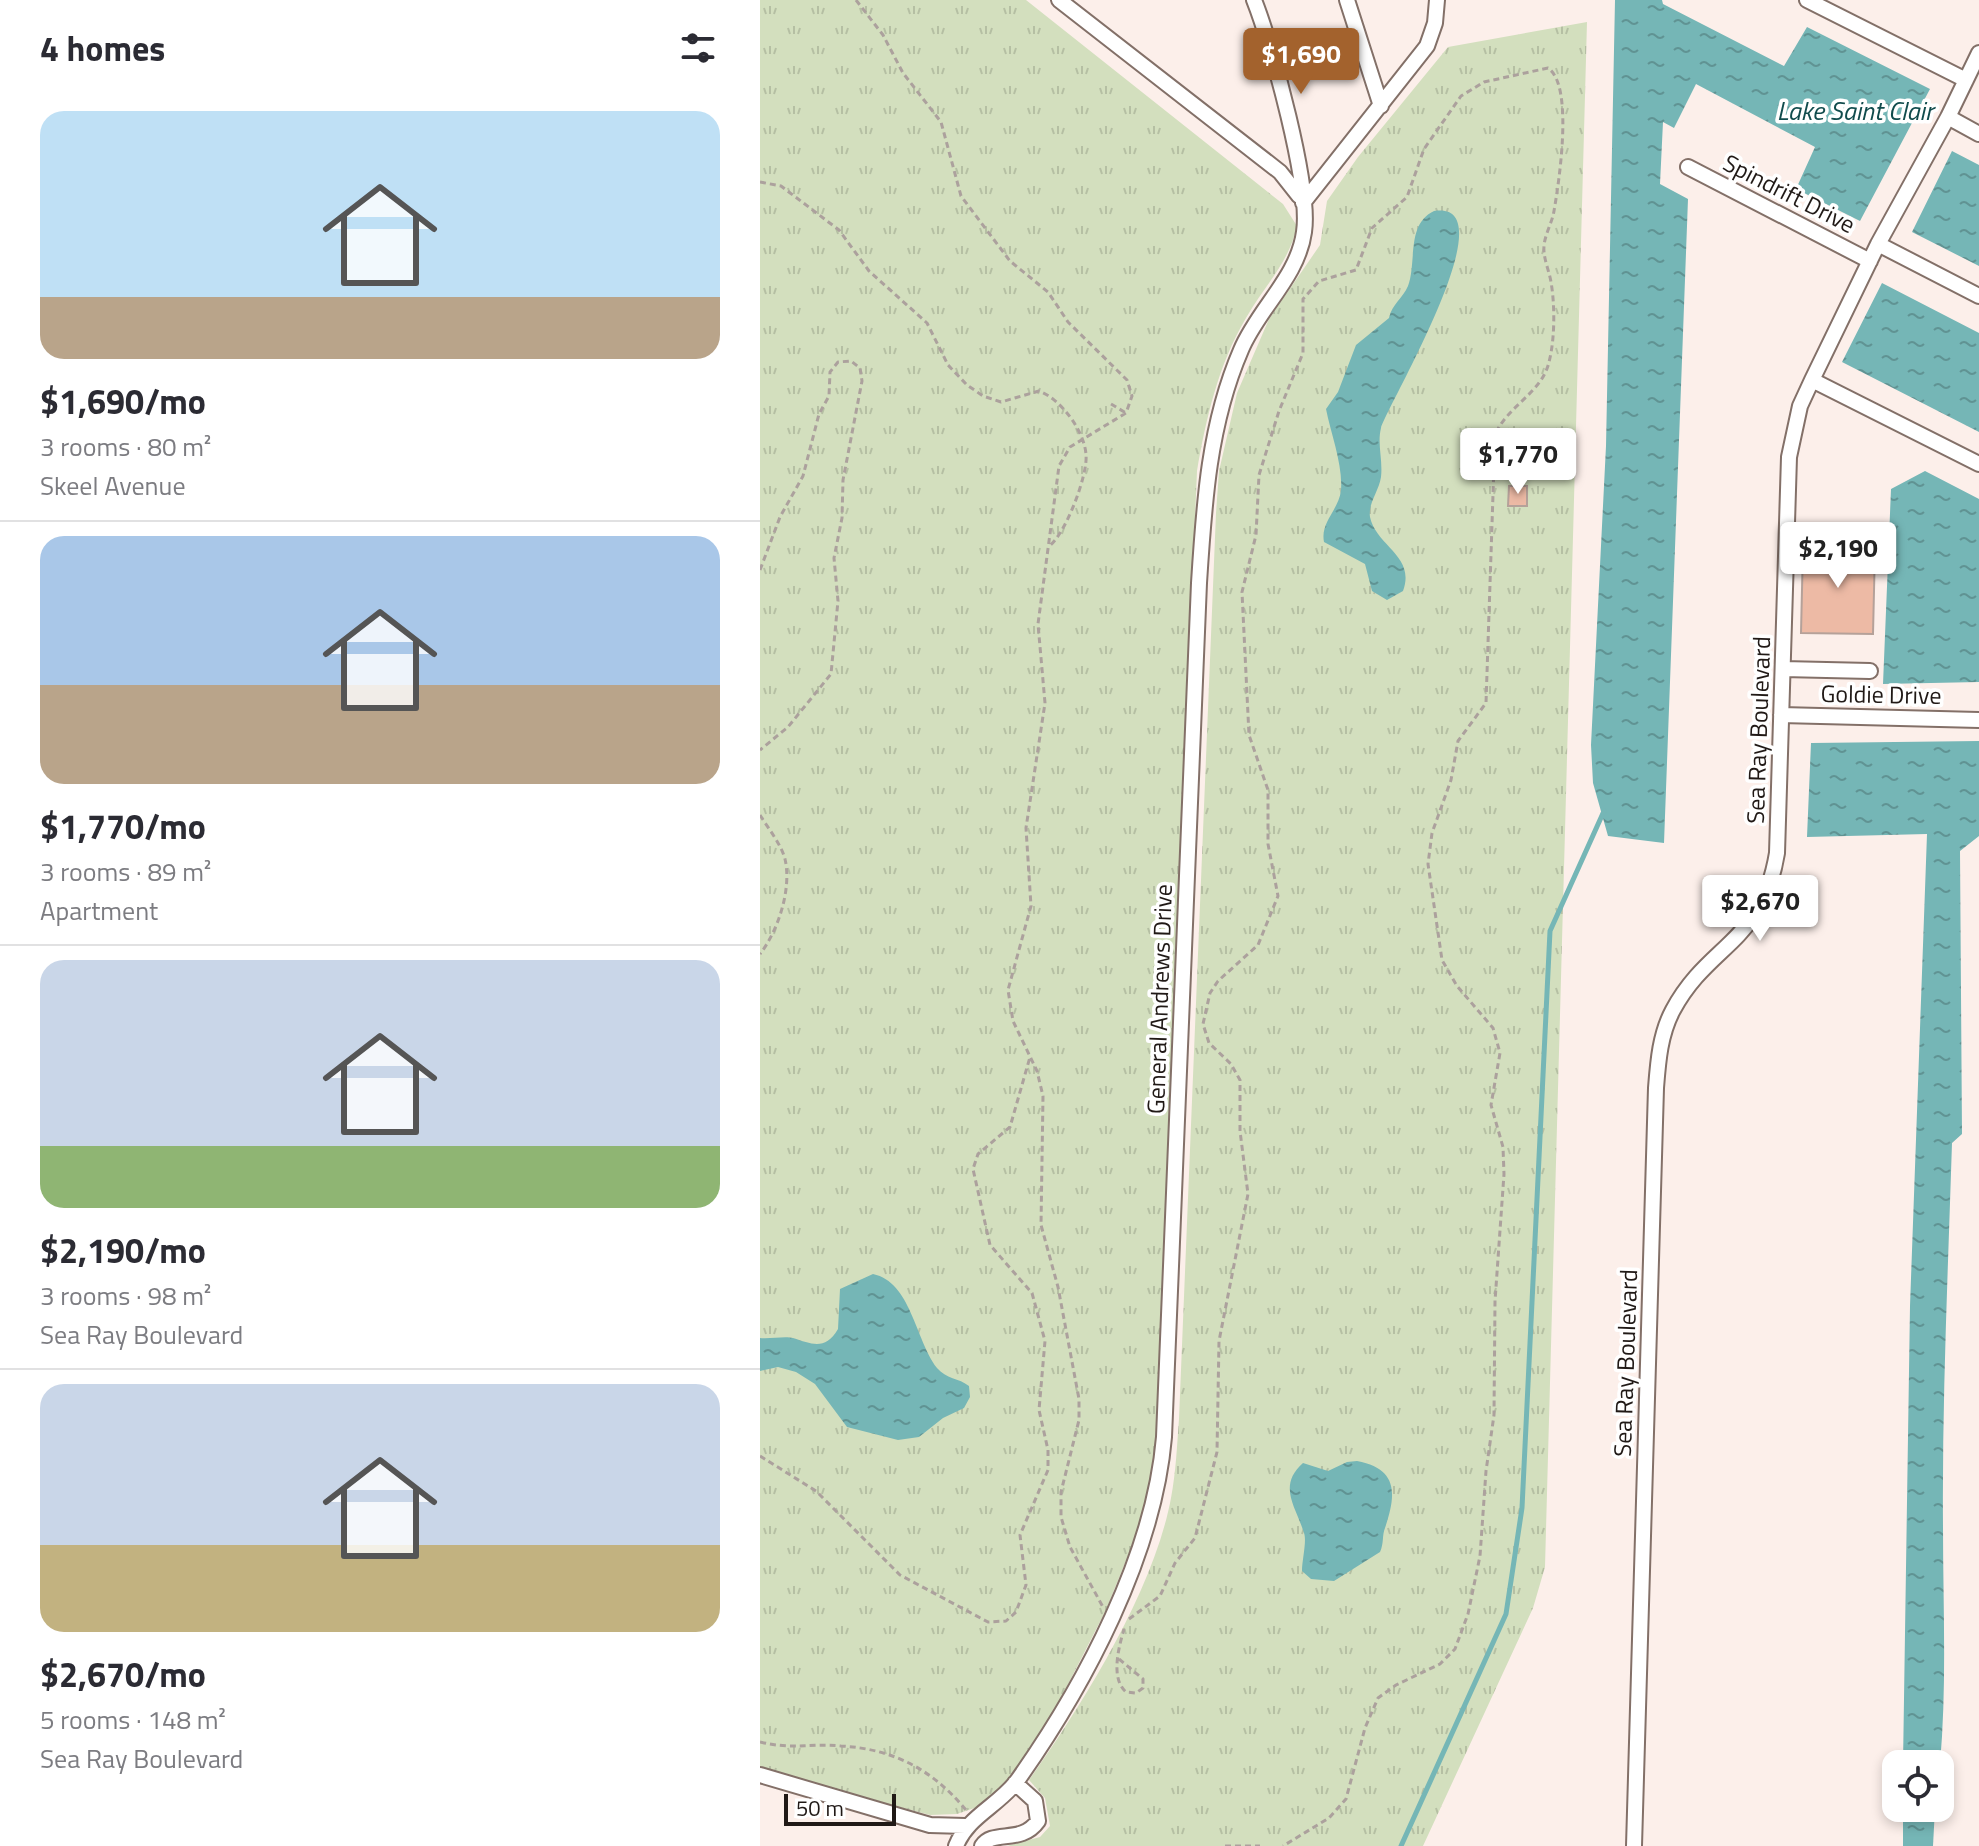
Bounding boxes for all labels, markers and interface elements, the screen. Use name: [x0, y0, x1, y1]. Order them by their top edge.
text: 4 homes: [40, 22, 165, 74]
icon: filters: [676, 26, 720, 70]
pin: $1,690: [1236, 28, 1366, 96]
text: $1,690: [1261, 34, 1341, 73]
water label: Lake Saint Clair: [1777, 91, 1936, 130]
street label: Spindrift Drive: [1717, 144, 1862, 242]
icon: home: [308, 163, 452, 307]
text: $1,690/mo: [40, 375, 206, 427]
text: 3 rooms · 80 m²: [40, 427, 211, 466]
pin: $1,770: [1453, 428, 1583, 496]
text: $1,770: [1478, 434, 1558, 473]
text: Skeel Avenue: [40, 466, 186, 505]
pin: $2,190: [1773, 522, 1903, 590]
text: $2,190: [1798, 528, 1878, 567]
icon: home: [308, 588, 452, 732]
street label: Sea Ray Boulevard: [1737, 636, 1779, 824]
street label: Goldie Drive: [1820, 675, 1942, 713]
text: $1,770/mo: [40, 800, 206, 852]
text: 3 rooms · 89 m²: [40, 852, 211, 891]
pin: $2,670: [1695, 875, 1825, 943]
text: $2,670: [1720, 881, 1800, 920]
street label: General Andrews Drive: [1137, 883, 1181, 1115]
text: Apartment: [40, 891, 158, 930]
icon: home: [308, 1012, 452, 1156]
text: $2,190/mo: [40, 1224, 206, 1276]
street label: Sea Ray Boulevard: [1604, 1269, 1646, 1457]
text: 3 rooms · 98 m²: [40, 1276, 211, 1315]
text: Sea Ray Boulevard: [40, 1315, 243, 1354]
icon: home: [308, 1436, 452, 1580]
text: $2,670/mo: [40, 1648, 206, 1700]
text: 5 rooms · 148 m²: [40, 1700, 226, 1739]
text: Sea Ray Boulevard: [40, 1739, 243, 1778]
map controls: [1882, 1750, 1954, 1822]
button: locate: [1882, 1750, 1954, 1822]
scale bar: [784, 1790, 896, 1826]
text: 50 m: [796, 1791, 844, 1825]

